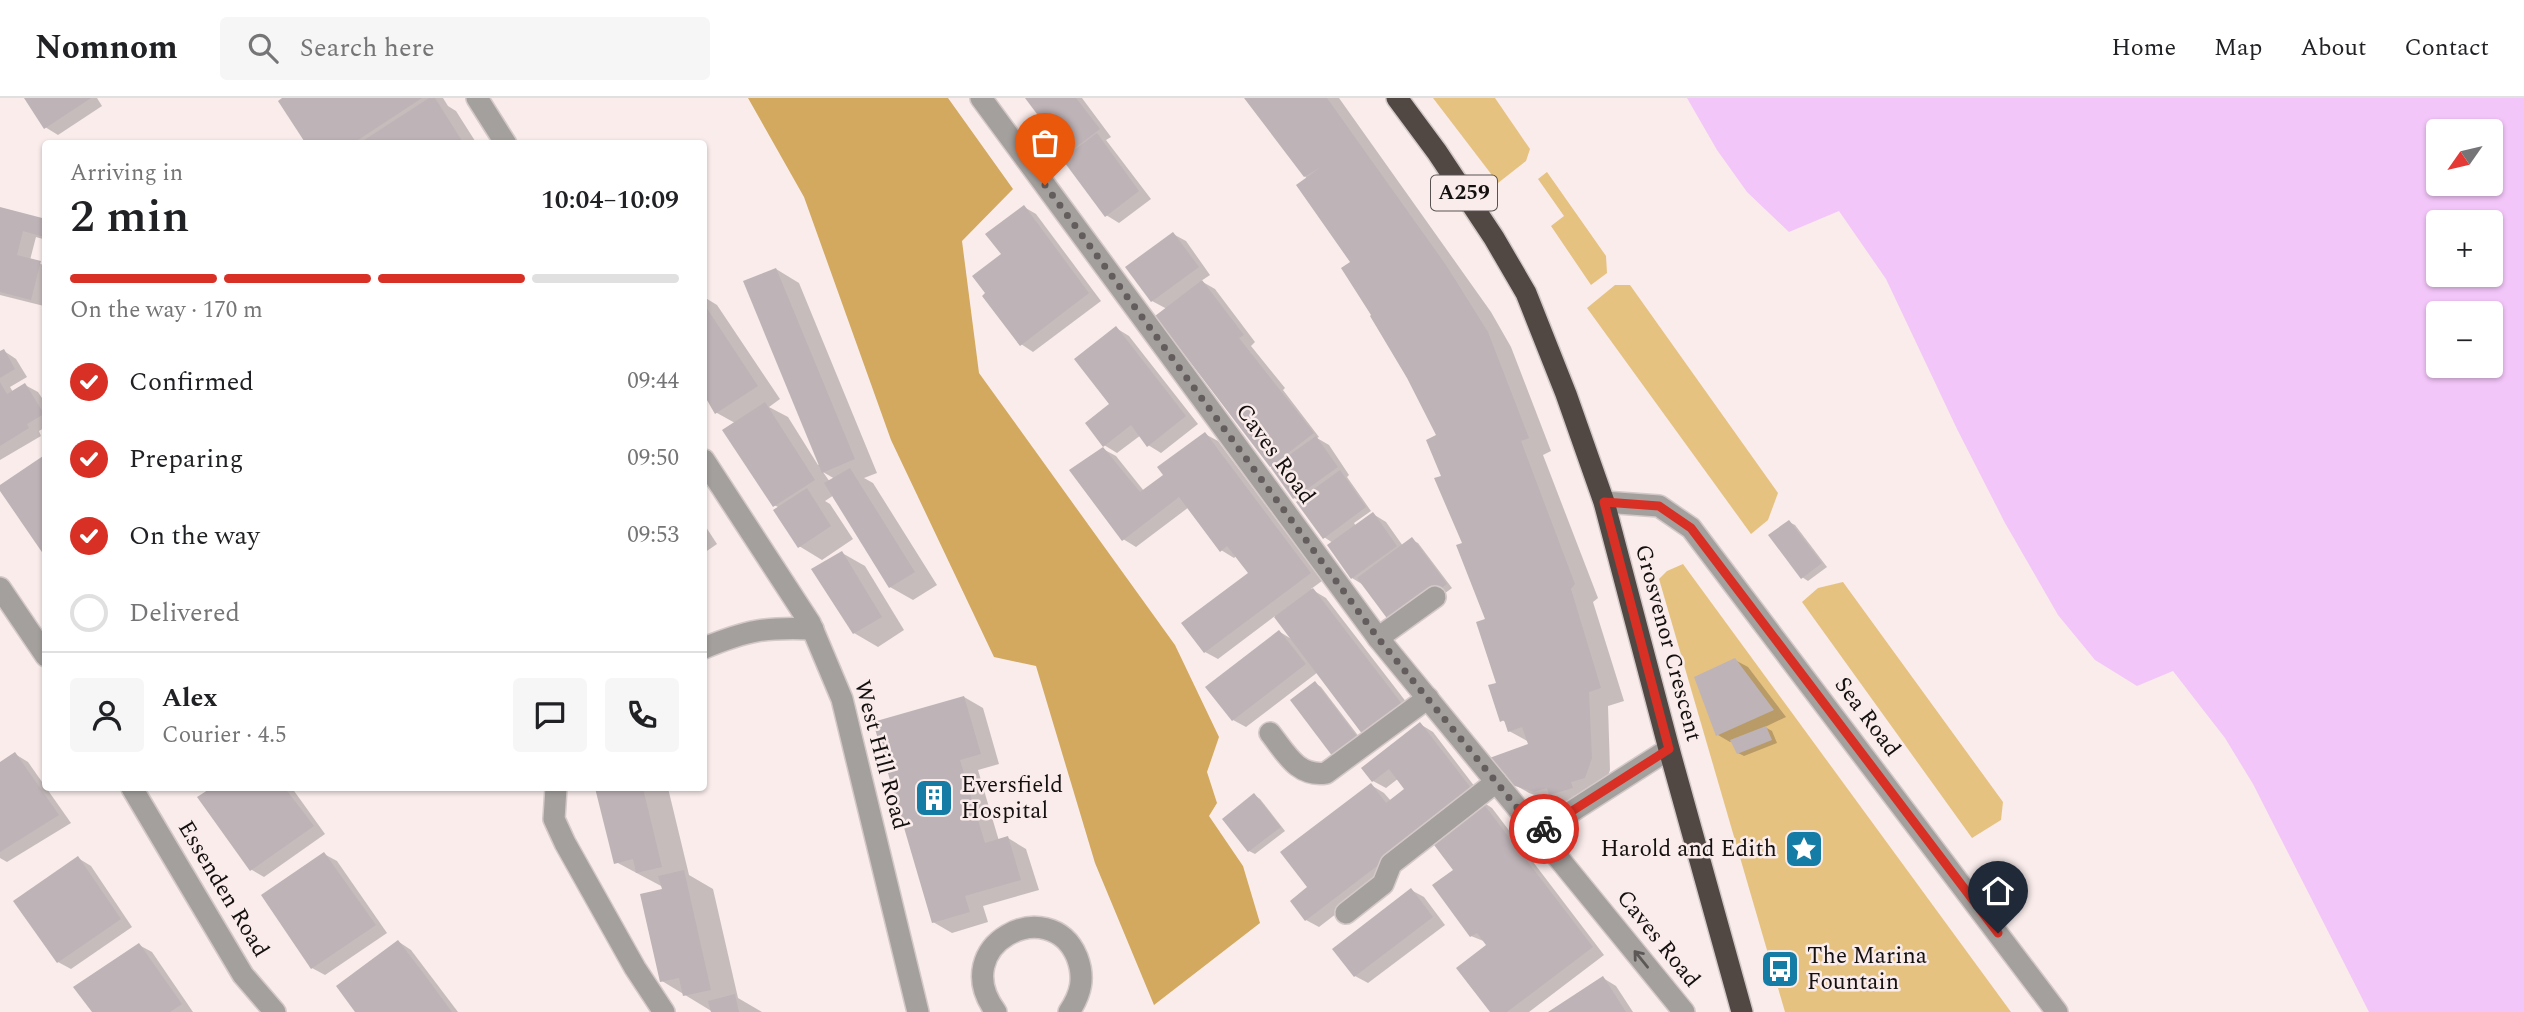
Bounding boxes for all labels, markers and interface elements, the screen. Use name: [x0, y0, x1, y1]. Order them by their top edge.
search box: [220, 17, 710, 80]
text: Nomnom: [35, 23, 178, 73]
text: Search here: [300, 28, 435, 68]
icon: search: [244, 29, 282, 67]
text: Home: [2111, 30, 2176, 66]
text: Map: [2214, 30, 2262, 66]
text: About: [2300, 30, 2366, 66]
text: Contact: [2404, 30, 2489, 66]
pin: [1015, 113, 1075, 185]
north arrow: [2426, 119, 2502, 196]
map controls: [2426, 119, 2503, 378]
icon: bag: [1026, 124, 1064, 162]
text: Arriving in: [70, 156, 183, 191]
road number: A259: [1431, 176, 1497, 210]
text: 10:04–10:09: [541, 180, 679, 220]
text: 2 min: [70, 182, 189, 252]
button: +: [2426, 210, 2503, 287]
text: On the way · 170 m: [70, 293, 263, 328]
button: −: [2426, 301, 2503, 378]
text: Confirmed: [129, 362, 254, 402]
icon: check: [70, 363, 108, 401]
text: 09:44: [627, 364, 679, 399]
street label: Caves Road: [1226, 396, 1324, 512]
text: Preparing: [129, 439, 243, 479]
icon: check: [70, 440, 108, 478]
text: 09:50: [627, 441, 679, 476]
text: On the way: [129, 516, 260, 556]
icon: check: [70, 517, 108, 555]
text: 09:53: [627, 518, 679, 553]
street label: Grosvenor Crescent: [1625, 541, 1711, 745]
text: Delivered: [129, 593, 240, 633]
street label: Sea Road: [1825, 669, 1909, 765]
street label: West Hill Road: [844, 676, 918, 834]
button: person: [70, 678, 144, 752]
text: Alex: [162, 678, 217, 718]
button: chat: [513, 678, 587, 752]
button: phone: [605, 678, 679, 752]
text: Courier · 4.5: [162, 718, 287, 753]
place label: Eversfield Hospital: [961, 768, 1063, 829]
building icon: Eversfield Hospital: [913, 777, 955, 819]
courier: [1509, 794, 1579, 864]
icon: bike: [1525, 810, 1563, 848]
street label: Essenden Road: [168, 814, 278, 964]
place icon: Harold and Edith: [1783, 828, 1825, 870]
place label: Harold and Edith: [1600, 832, 1777, 867]
pin: [1968, 861, 2028, 933]
icon: home: [1979, 872, 2017, 910]
street label: Caves Road: [1607, 882, 1709, 996]
place label: The Marina Fountain: [1807, 939, 1927, 1000]
bus stop icon: The Marina Fountain: [1759, 948, 1801, 990]
one-way arrow: [1633, 951, 1649, 969]

